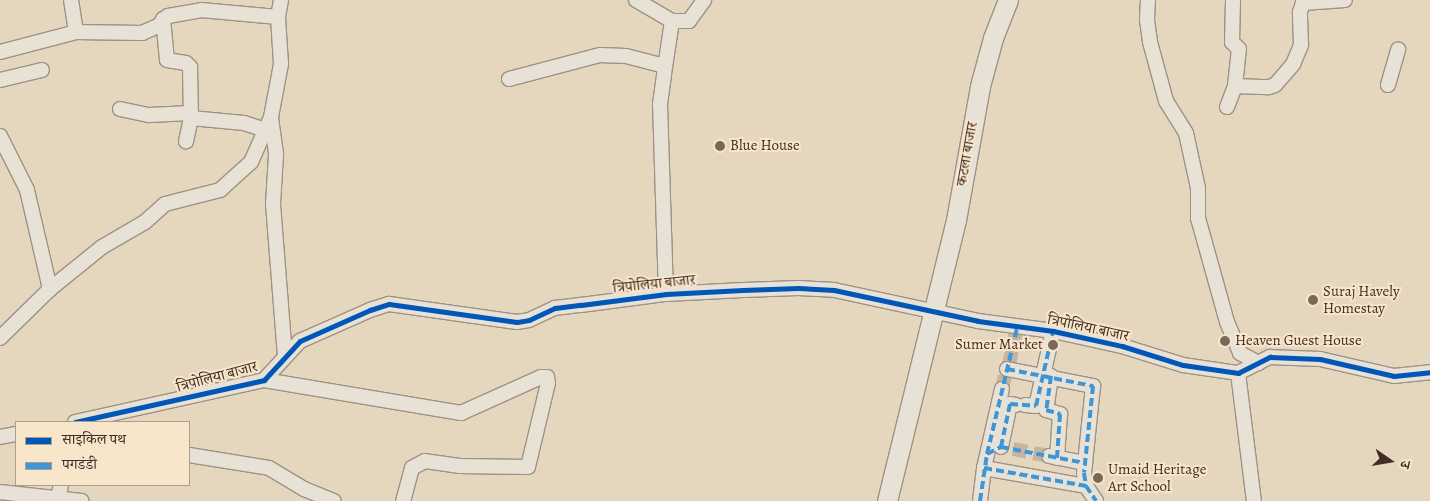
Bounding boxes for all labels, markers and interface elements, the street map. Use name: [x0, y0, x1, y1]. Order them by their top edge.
street label: कटला बाजार: [953, 121, 981, 187]
place label: Blue House: [730, 137, 800, 155]
marker: Blue House: [714, 140, 726, 152]
street label: त्रिपोलिया बाजार: [612, 271, 696, 297]
place label: Suraj Havely Homestay: [1323, 282, 1400, 317]
marker: Suraj Havely Homestay: [1307, 294, 1319, 306]
street label: त्रिपोलिया बाजार: [1046, 311, 1130, 345]
place label: Heaven Guest House: [1235, 332, 1362, 350]
marker: Heaven Guest House: [1219, 335, 1231, 347]
place label: Sumer Market: [955, 336, 1043, 354]
marker: Sumer Market: [1047, 339, 1059, 351]
street label: त्रिपोलिया बाजार: [175, 358, 259, 396]
legend: [15, 421, 190, 486]
text: साइकिल पथ: [62, 429, 126, 449]
north arrow: [1365, 436, 1415, 486]
text: पगडंडी: [62, 454, 97, 474]
text: उ: [1395, 459, 1415, 470]
place label: Umaid Heritage Art School: [1108, 460, 1207, 495]
marker: Umaid Heritage Art School: [1092, 472, 1104, 484]

